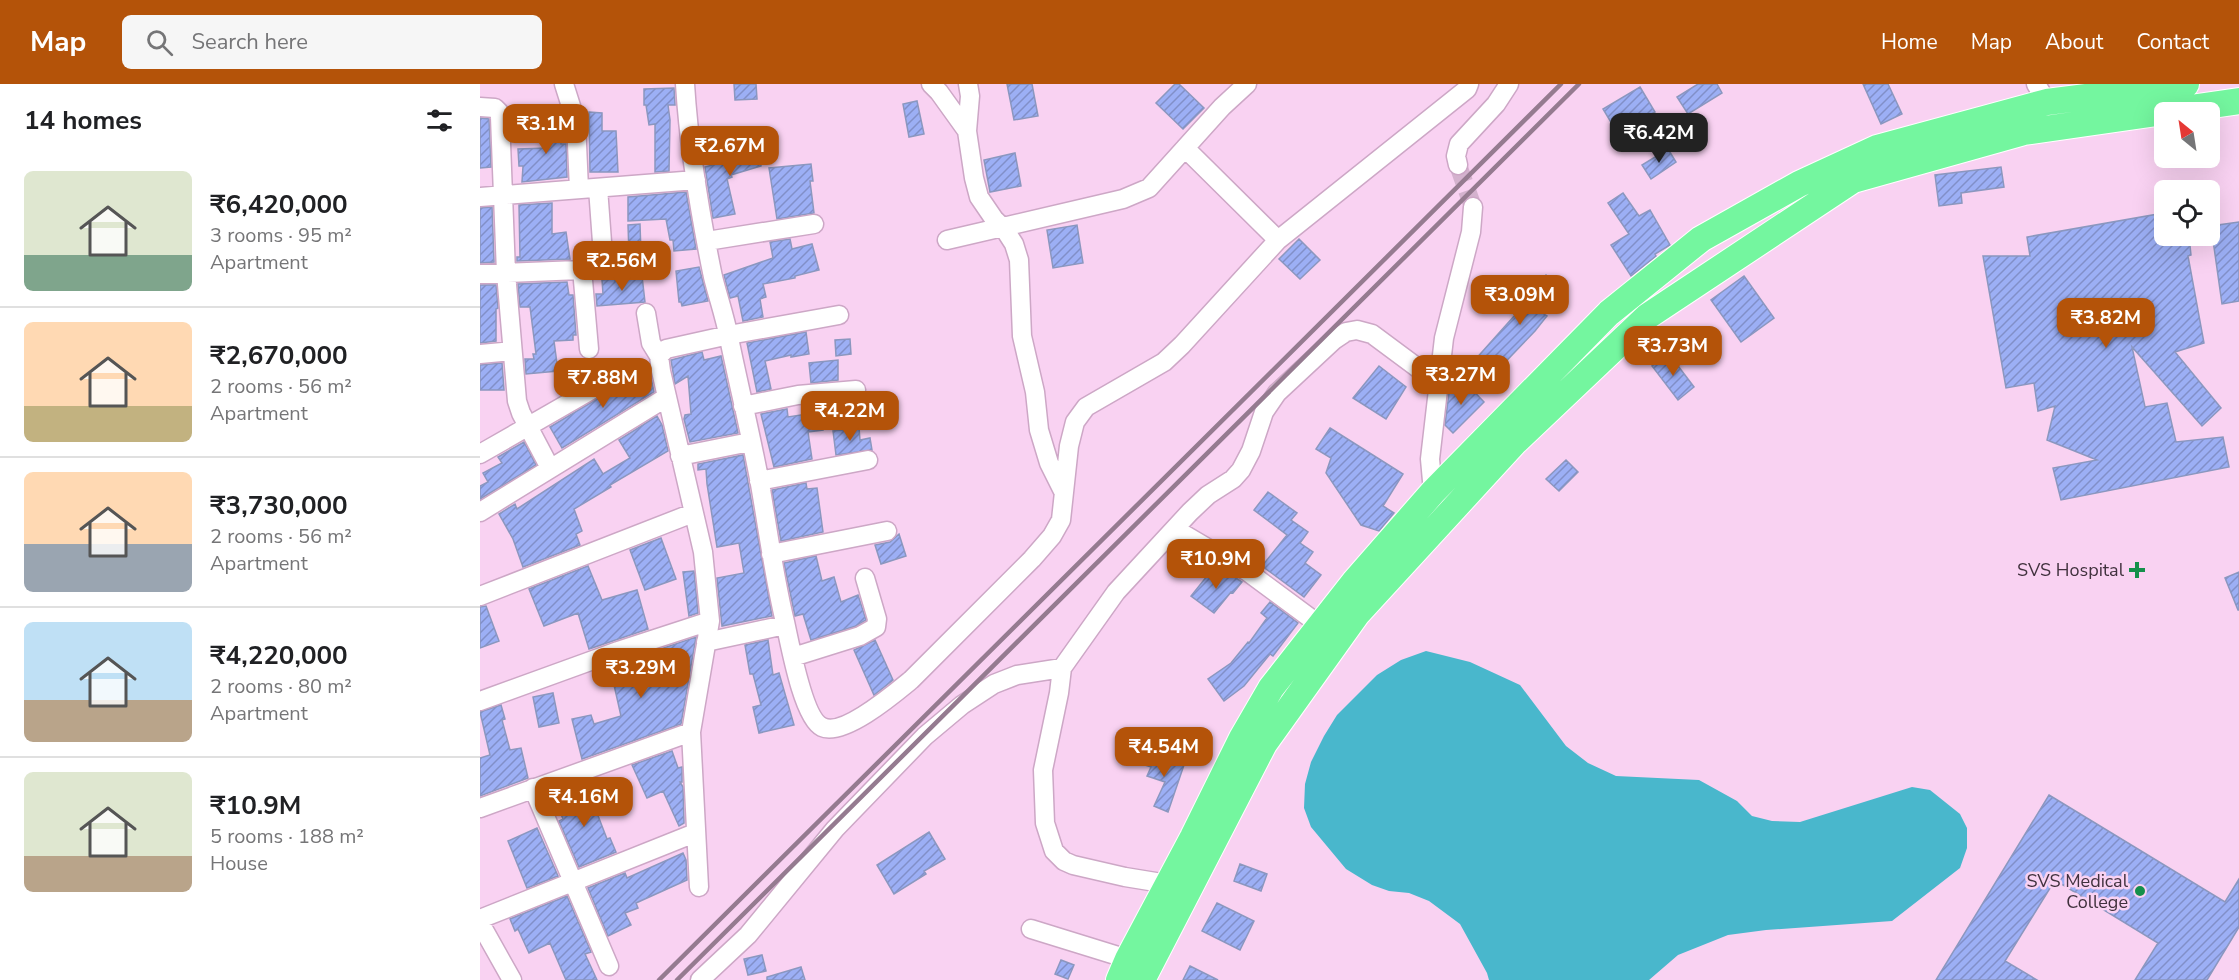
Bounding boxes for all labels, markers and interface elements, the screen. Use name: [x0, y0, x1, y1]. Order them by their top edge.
search box: [122, 15, 542, 69]
text: Map: [30, 23, 86, 61]
icon: search: [143, 26, 176, 59]
text: Search here: [191, 27, 308, 57]
text: Home: [1881, 28, 1938, 56]
text: Map: [1971, 28, 2012, 56]
text: About: [2045, 28, 2103, 56]
text: Contact: [2136, 28, 2209, 56]
north arrow: [2154, 102, 2220, 168]
map controls: [2154, 102, 2220, 246]
text: 14 homes: [24, 103, 142, 138]
icon: filters: [423, 104, 456, 137]
pin: ₹3.1M: [504, 104, 588, 155]
text: ₹3.1M: [517, 110, 575, 137]
pin: ₹6.42M: [1610, 113, 1708, 164]
text: ₹6.42M: [1624, 119, 1694, 146]
pin: ₹2.67M: [681, 126, 779, 177]
text: ₹2.67M: [695, 132, 765, 159]
button: locate: [2154, 180, 2220, 246]
text: ₹6,420,000: [210, 187, 348, 222]
icon: home: [72, 195, 144, 267]
text: 3 rooms · 95 m²: [210, 222, 352, 249]
pin: ₹2.56M: [573, 241, 671, 292]
text: ₹2.56M: [587, 247, 657, 274]
text: Apartment: [210, 249, 308, 276]
pin: ₹3.09M: [1471, 275, 1569, 326]
text: ₹3.09M: [1485, 281, 1555, 308]
pin: ₹3.82M: [2057, 298, 2155, 349]
text: ₹3.82M: [2071, 304, 2141, 331]
pin: ₹3.73M: [1624, 326, 1722, 377]
text: ₹3.73M: [1638, 332, 1708, 359]
text: ₹2,670,000: [210, 338, 348, 373]
icon: home: [72, 346, 144, 418]
pin: ₹3.27M: [1412, 355, 1510, 406]
pin: ₹7.88M: [554, 358, 652, 409]
text: ₹3.27M: [1426, 361, 1496, 388]
text: ₹7.88M: [568, 364, 638, 391]
text: 2 rooms · 56 m²: [210, 373, 352, 400]
pin: ₹4.22M: [801, 391, 899, 442]
text: ₹4.22M: [815, 397, 885, 424]
text: Apartment: [210, 400, 308, 427]
text: ₹3,730,000: [210, 488, 348, 523]
icon: home: [72, 496, 144, 568]
text: 2 rooms · 56 m²: [210, 523, 352, 550]
pin: ₹10.9M: [1167, 539, 1265, 590]
text: ₹10.9M: [1181, 545, 1251, 572]
text: Apartment: [210, 550, 308, 577]
place label: SVS Hospital: [2017, 558, 2125, 582]
marker: SVS Hospital: [2128, 561, 2146, 579]
text: ₹4,220,000: [210, 638, 348, 673]
icon: home: [72, 646, 144, 718]
pin: ₹3.29M: [592, 648, 690, 699]
text: ₹3.29M: [606, 654, 676, 681]
text: 2 rooms · 80 m²: [210, 673, 352, 700]
text: Apartment: [210, 700, 308, 727]
pin: ₹4.54M: [1115, 727, 1213, 778]
text: ₹4.54M: [1129, 733, 1199, 760]
pin: ₹4.16M: [535, 777, 633, 828]
text: ₹4.16M: [549, 783, 619, 810]
text: ₹10.9M: [210, 788, 301, 823]
icon: home: [72, 796, 144, 868]
text: 5 rooms · 188 m²: [210, 823, 364, 850]
text: House: [210, 850, 268, 877]
place label: SVS Medical College: [2026, 869, 2129, 914]
marker: SVS Medical College: [2133, 884, 2147, 898]

